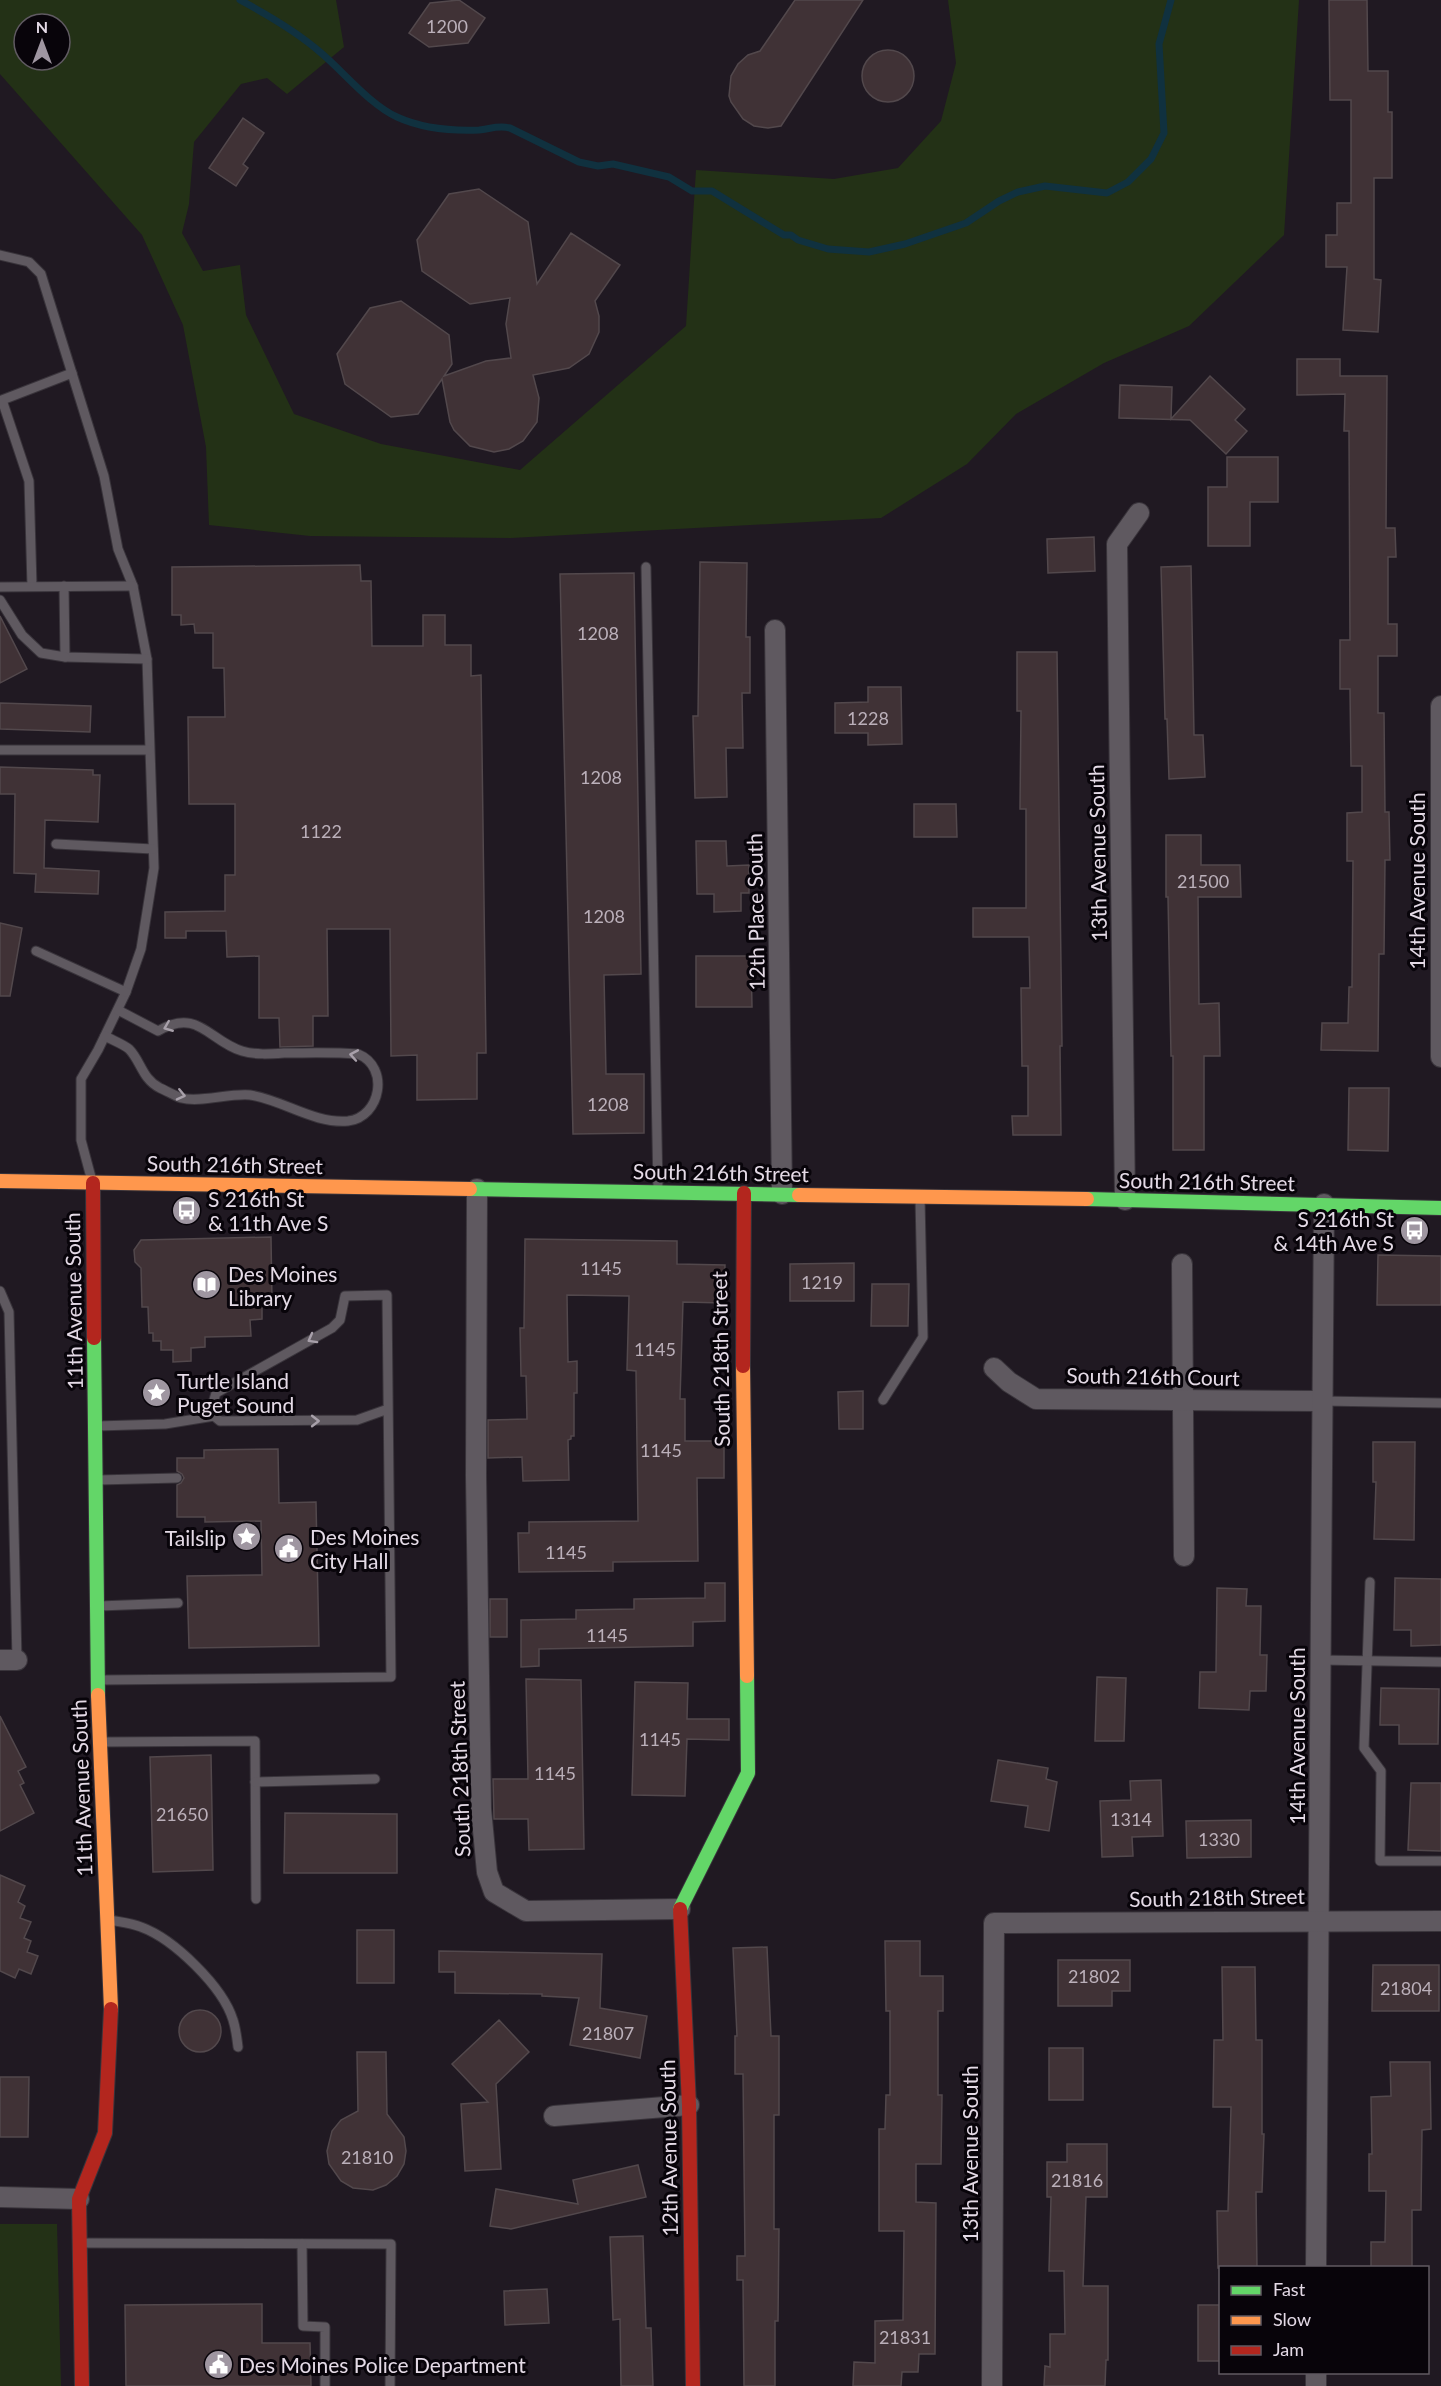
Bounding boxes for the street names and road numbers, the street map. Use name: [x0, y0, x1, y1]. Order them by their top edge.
street label: 13th Avenue South: [1083, 764, 1111, 942]
street label: 14th Avenue South: [1404, 792, 1429, 970]
street label: 12th Place South: [741, 833, 769, 991]
street label: South 216th Street: [147, 1150, 324, 1178]
street label: South 216th Street: [633, 1158, 810, 1186]
street label: South 216th Street: [1119, 1167, 1296, 1195]
street label: 11th Avenue South: [59, 1212, 87, 1390]
street label: South 218th Street: [706, 1270, 734, 1447]
street label: South 216th Court: [1066, 1362, 1240, 1390]
street label: 14th Avenue South: [1284, 1647, 1309, 1825]
street label: South 218th Street: [443, 1680, 475, 1857]
street label: 11th Avenue South: [65, 1699, 97, 1877]
street label: South 218th Street: [1129, 1883, 1306, 1911]
street label: 12th Avenue South: [654, 2059, 682, 2237]
street label: 13th Avenue South: [957, 2065, 982, 2243]

